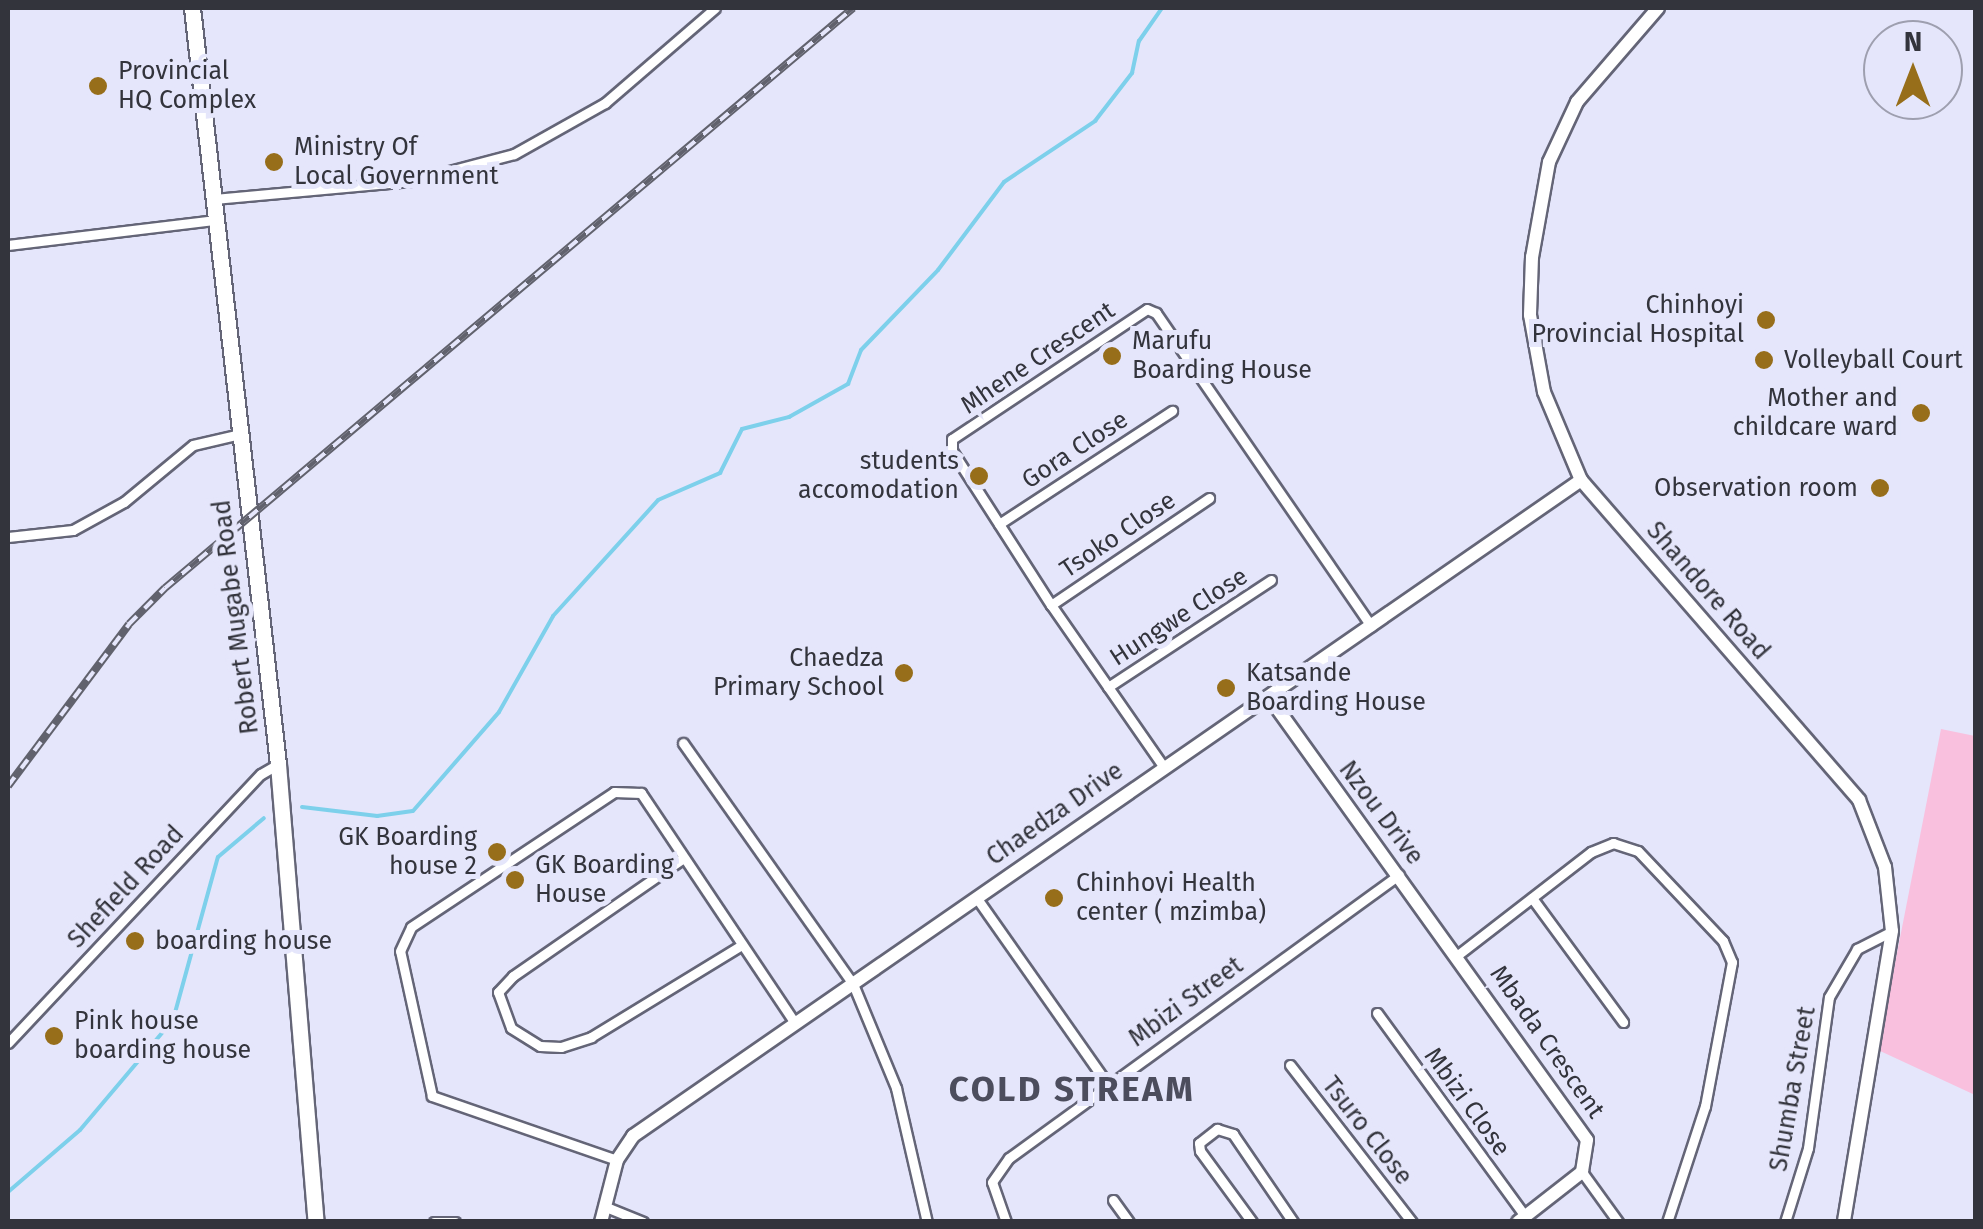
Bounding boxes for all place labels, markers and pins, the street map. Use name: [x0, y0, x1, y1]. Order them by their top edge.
place label: Provincial HQ Complex: [118, 57, 256, 116]
marker: Provincial HQ Complex: [87, 75, 109, 97]
place label: Ministry Of Local Government: [294, 133, 499, 192]
marker: Ministry Of Local Government: [263, 151, 285, 173]
place label: Chinhoyi Provincial Hospital: [1532, 291, 1744, 350]
marker: Chinhoyi Provincial Hospital: [1753, 307, 1779, 333]
place label: Marufu Boarding House: [1132, 327, 1312, 386]
marker: Marufu Boarding House: [1101, 345, 1123, 367]
place label: Volleyball Court: [1784, 345, 1963, 375]
marker: Volleyball Court: [1753, 349, 1775, 371]
place label: Mother and childcare ward: [1733, 384, 1898, 443]
marker: Mother and childcare ward: [1908, 400, 1934, 426]
place label: students accomodation: [798, 447, 959, 506]
marker: students accomodation: [968, 465, 990, 487]
place label: Observation room: [1654, 473, 1858, 503]
marker: Observation room: [1867, 475, 1893, 501]
place label: Chaedza Primary School: [713, 644, 884, 703]
place label: Katsande Boarding House: [1246, 659, 1426, 718]
marker: Chaedza Primary School: [893, 662, 915, 684]
marker: Katsande Boarding House: [1215, 677, 1237, 699]
place label: GK Boarding house 2: [338, 823, 477, 882]
marker: GK Boarding house 2: [486, 841, 508, 863]
place label: GK Boarding House: [535, 851, 674, 910]
marker: GK Boarding House: [504, 869, 526, 891]
place label: Chinhoyi Health center ( mzimba): [1076, 869, 1266, 928]
marker: Chinhoyi Health center ( mzimba): [1041, 885, 1067, 911]
place label: boarding house: [155, 926, 332, 956]
marker: boarding house: [124, 930, 146, 952]
place label: Pink house boarding house: [74, 1007, 251, 1066]
marker: Pink house boarding house: [43, 1025, 65, 1047]

